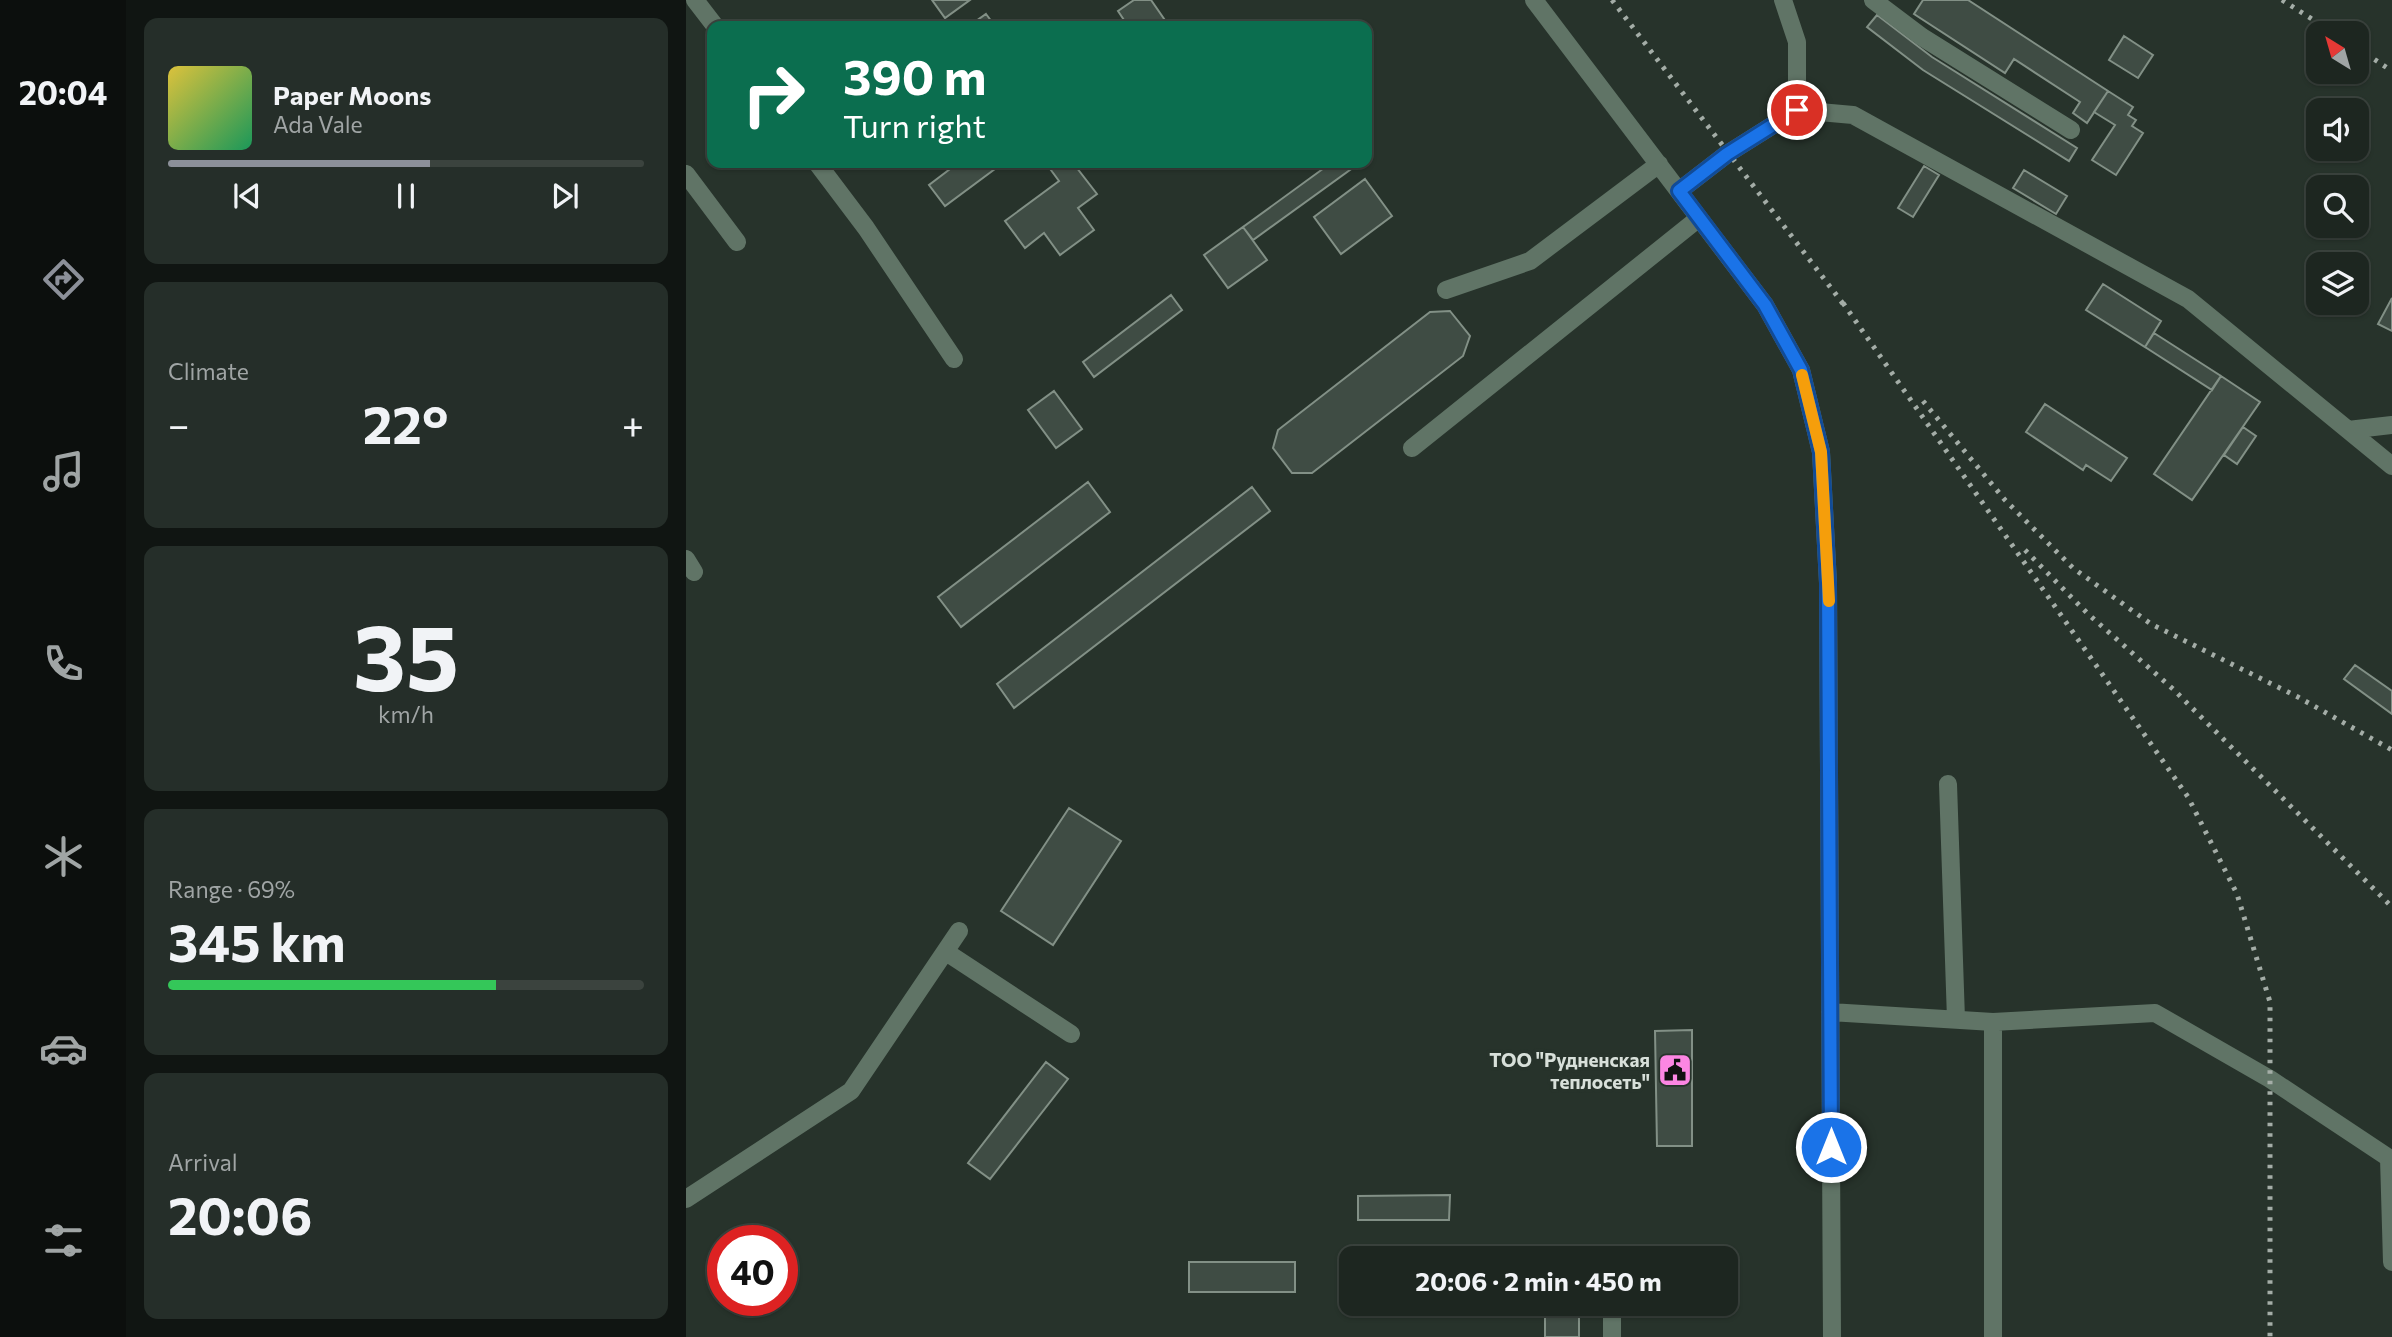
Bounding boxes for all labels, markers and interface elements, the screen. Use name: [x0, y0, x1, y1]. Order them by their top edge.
north arrow: [2306, 21, 2370, 84]
map controls: [2306, 21, 2369, 315]
text: 390 m: [843, 45, 986, 105]
icon: right: [728, 49, 819, 140]
text: 20:04: [19, 72, 107, 112]
text: Paper Moons: [273, 79, 431, 110]
pin: [1767, 80, 1827, 140]
icon: arrive: [1778, 91, 1816, 129]
button: sound: [2306, 98, 2369, 161]
text: Turn right: [843, 105, 986, 145]
text: Ada Vale: [273, 110, 363, 138]
button: search: [2306, 175, 2369, 238]
icon: previous: [228, 177, 266, 215]
icon: pause: [387, 177, 425, 215]
icon: next: [546, 177, 584, 215]
button: layers: [2306, 252, 2369, 315]
icon: directions: [39, 255, 88, 304]
text: Climate: [168, 357, 249, 385]
text: 22°: [363, 391, 448, 455]
text: −: [168, 400, 190, 447]
text: +: [622, 400, 644, 447]
icon: music: [39, 447, 88, 496]
text: 35: [353, 598, 459, 710]
icon: phone: [39, 639, 88, 688]
text: km/h: [378, 700, 434, 728]
icon: climate: [39, 832, 88, 881]
text: Range · 69%: [168, 875, 295, 903]
text: 345 km: [168, 909, 346, 973]
icon: car: [39, 1024, 88, 1073]
place label: ТОО "Рудненская теплосеть": [1489, 1048, 1650, 1093]
public building icon: ТОО "Рудненская теплосеть": [1656, 1051, 1694, 1089]
position arrow: [1794, 1110, 1868, 1184]
text: Arrival: [168, 1148, 238, 1176]
text: 20:06: [168, 1182, 312, 1246]
icon: filters: [39, 1216, 88, 1265]
speed limit sign: 40: [707, 1225, 798, 1316]
text: 20:06 · 2 min · 450 m: [1415, 1265, 1662, 1296]

